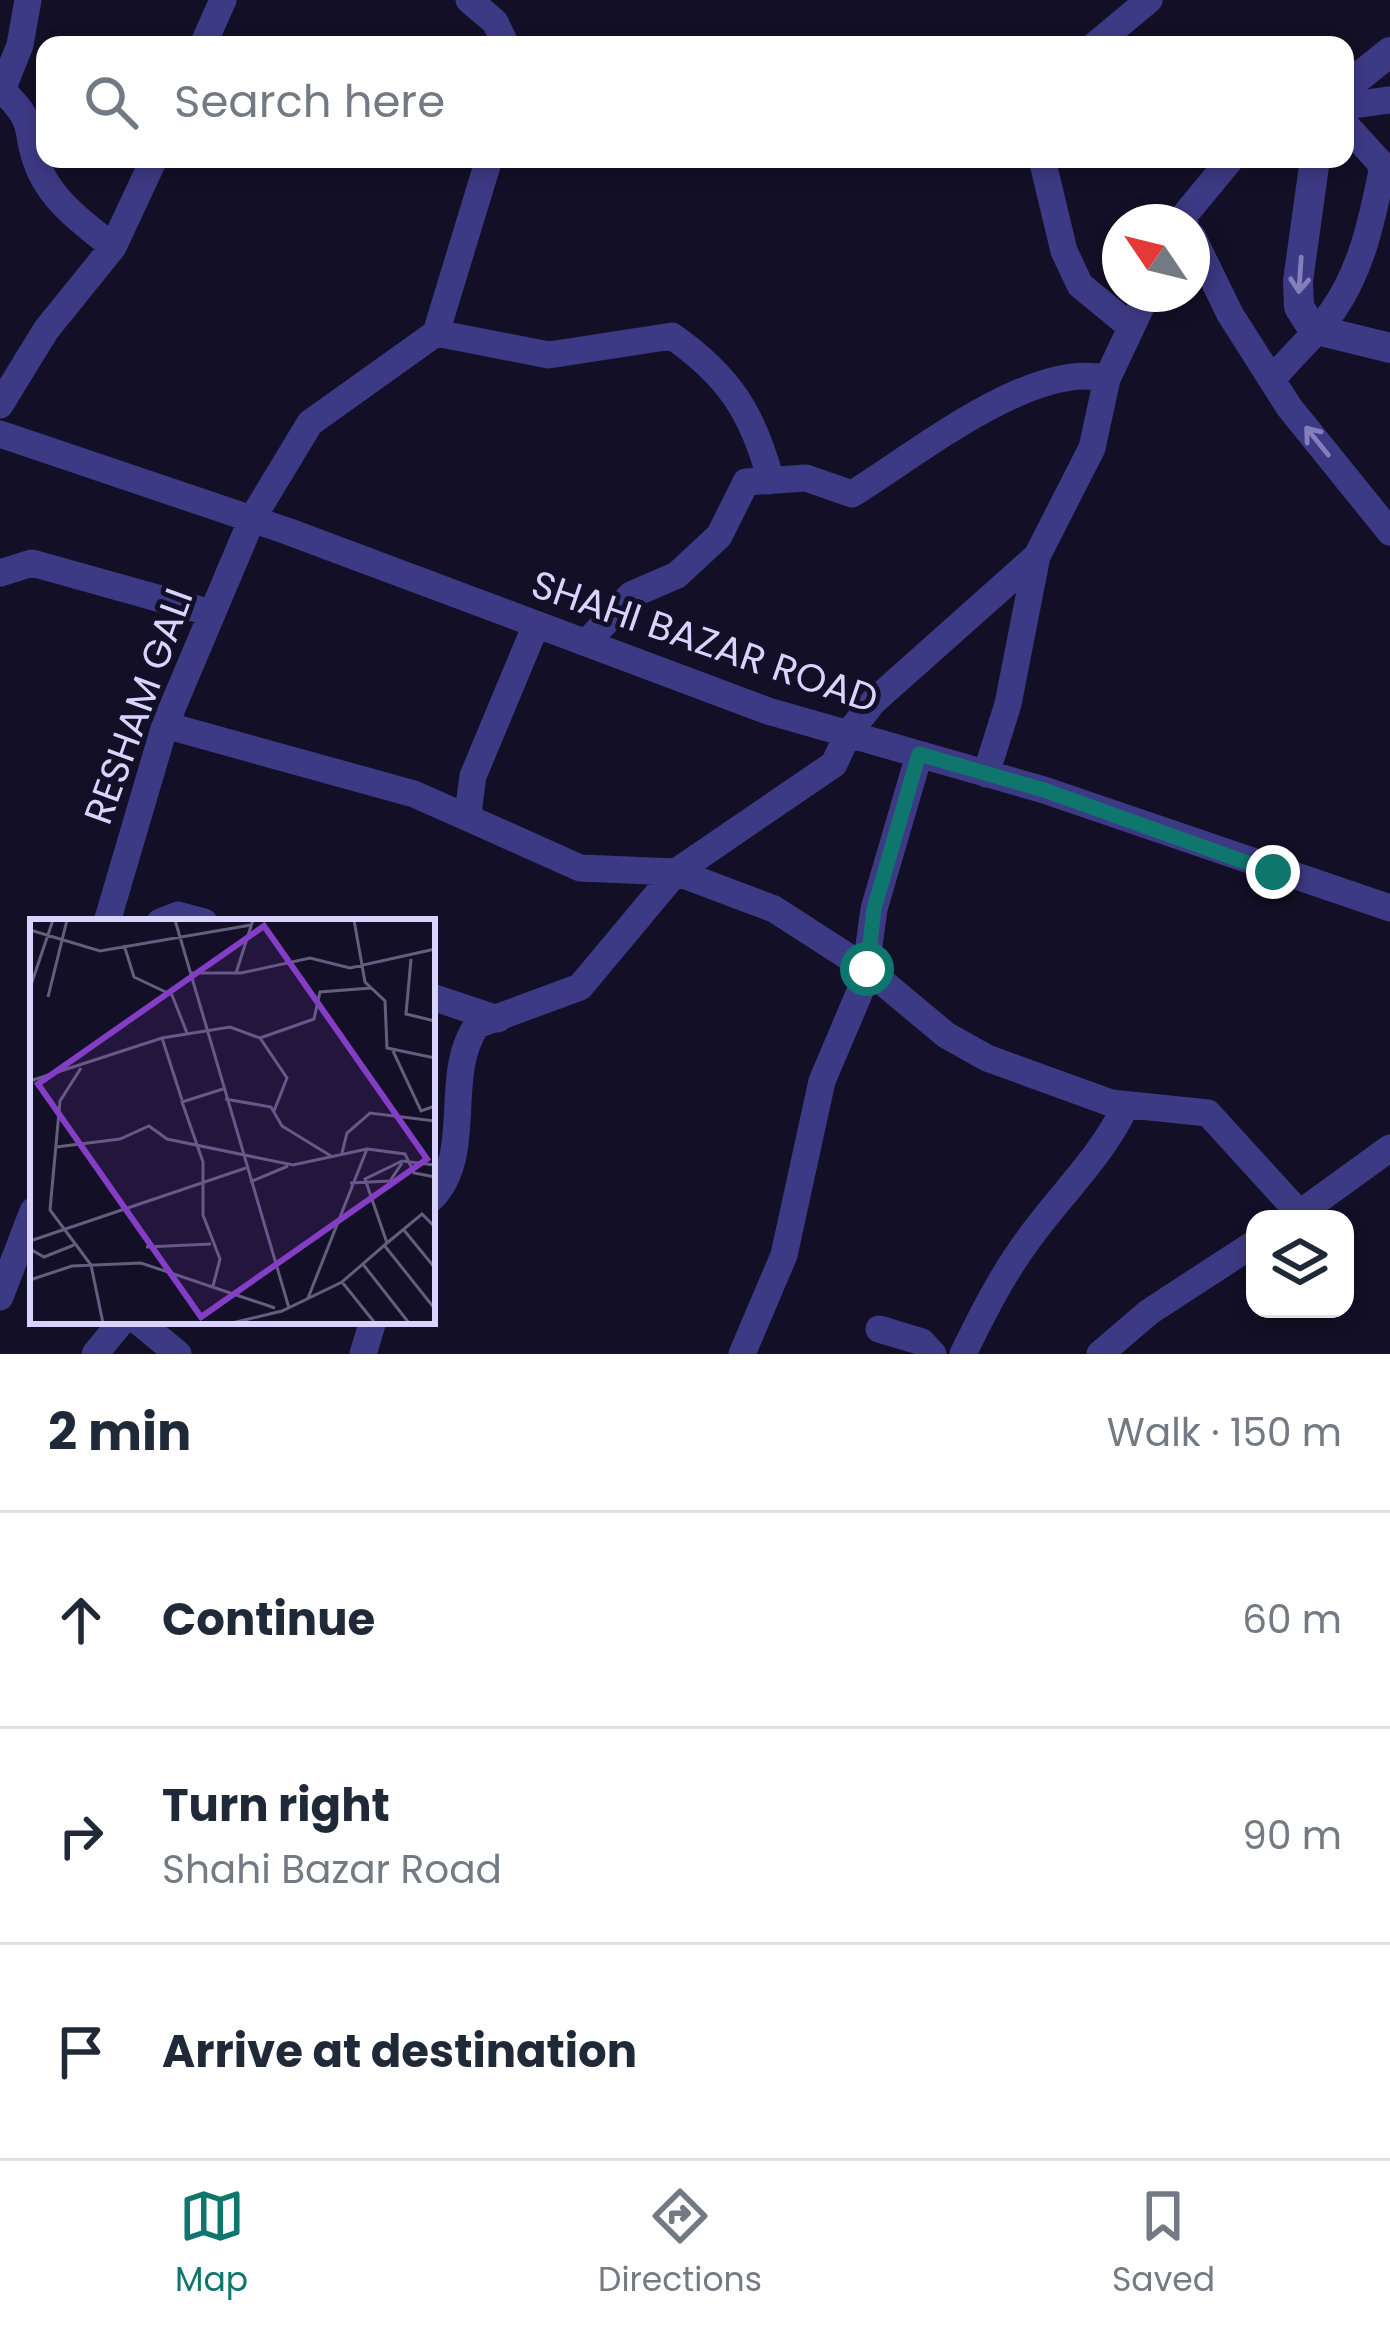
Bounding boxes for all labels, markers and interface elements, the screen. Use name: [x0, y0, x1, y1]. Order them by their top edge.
search box: [36, 36, 1354, 168]
icon: search: [78, 69, 144, 135]
text: Search here: [174, 70, 445, 133]
north arrow: [1102, 204, 1210, 312]
one-way arrow: [1288, 255, 1311, 294]
one-way arrow: [1304, 426, 1331, 457]
street label: SHAHI BAZAR ROAD: [524, 556, 885, 727]
street label: RESHAM GALI: [70, 581, 207, 832]
route end: [1246, 845, 1300, 899]
inset map: [30, 919, 435, 1324]
route start: [840, 942, 894, 996]
map controls: [1246, 1210, 1354, 1318]
button: layers: [1246, 1210, 1354, 1318]
text: 2 min: [48, 1396, 191, 1468]
text: Walk · 150 m: [1107, 1405, 1342, 1460]
icon: ahead: [48, 1587, 114, 1653]
text: Continue: [162, 1588, 375, 1651]
text: 60 m: [1242, 1592, 1342, 1647]
text: Turn right: [162, 1774, 390, 1837]
icon: right: [48, 1803, 114, 1869]
text: 90 m: [1242, 1808, 1342, 1863]
text: Shahi Bazar Road: [162, 1842, 502, 1897]
icon: arrive: [48, 2019, 114, 2085]
text: Arrive at destination: [162, 2020, 637, 2083]
tab: Map: [175, 2183, 248, 2305]
tab: Directions: [598, 2183, 762, 2305]
tab: Saved: [1112, 2183, 1215, 2305]

